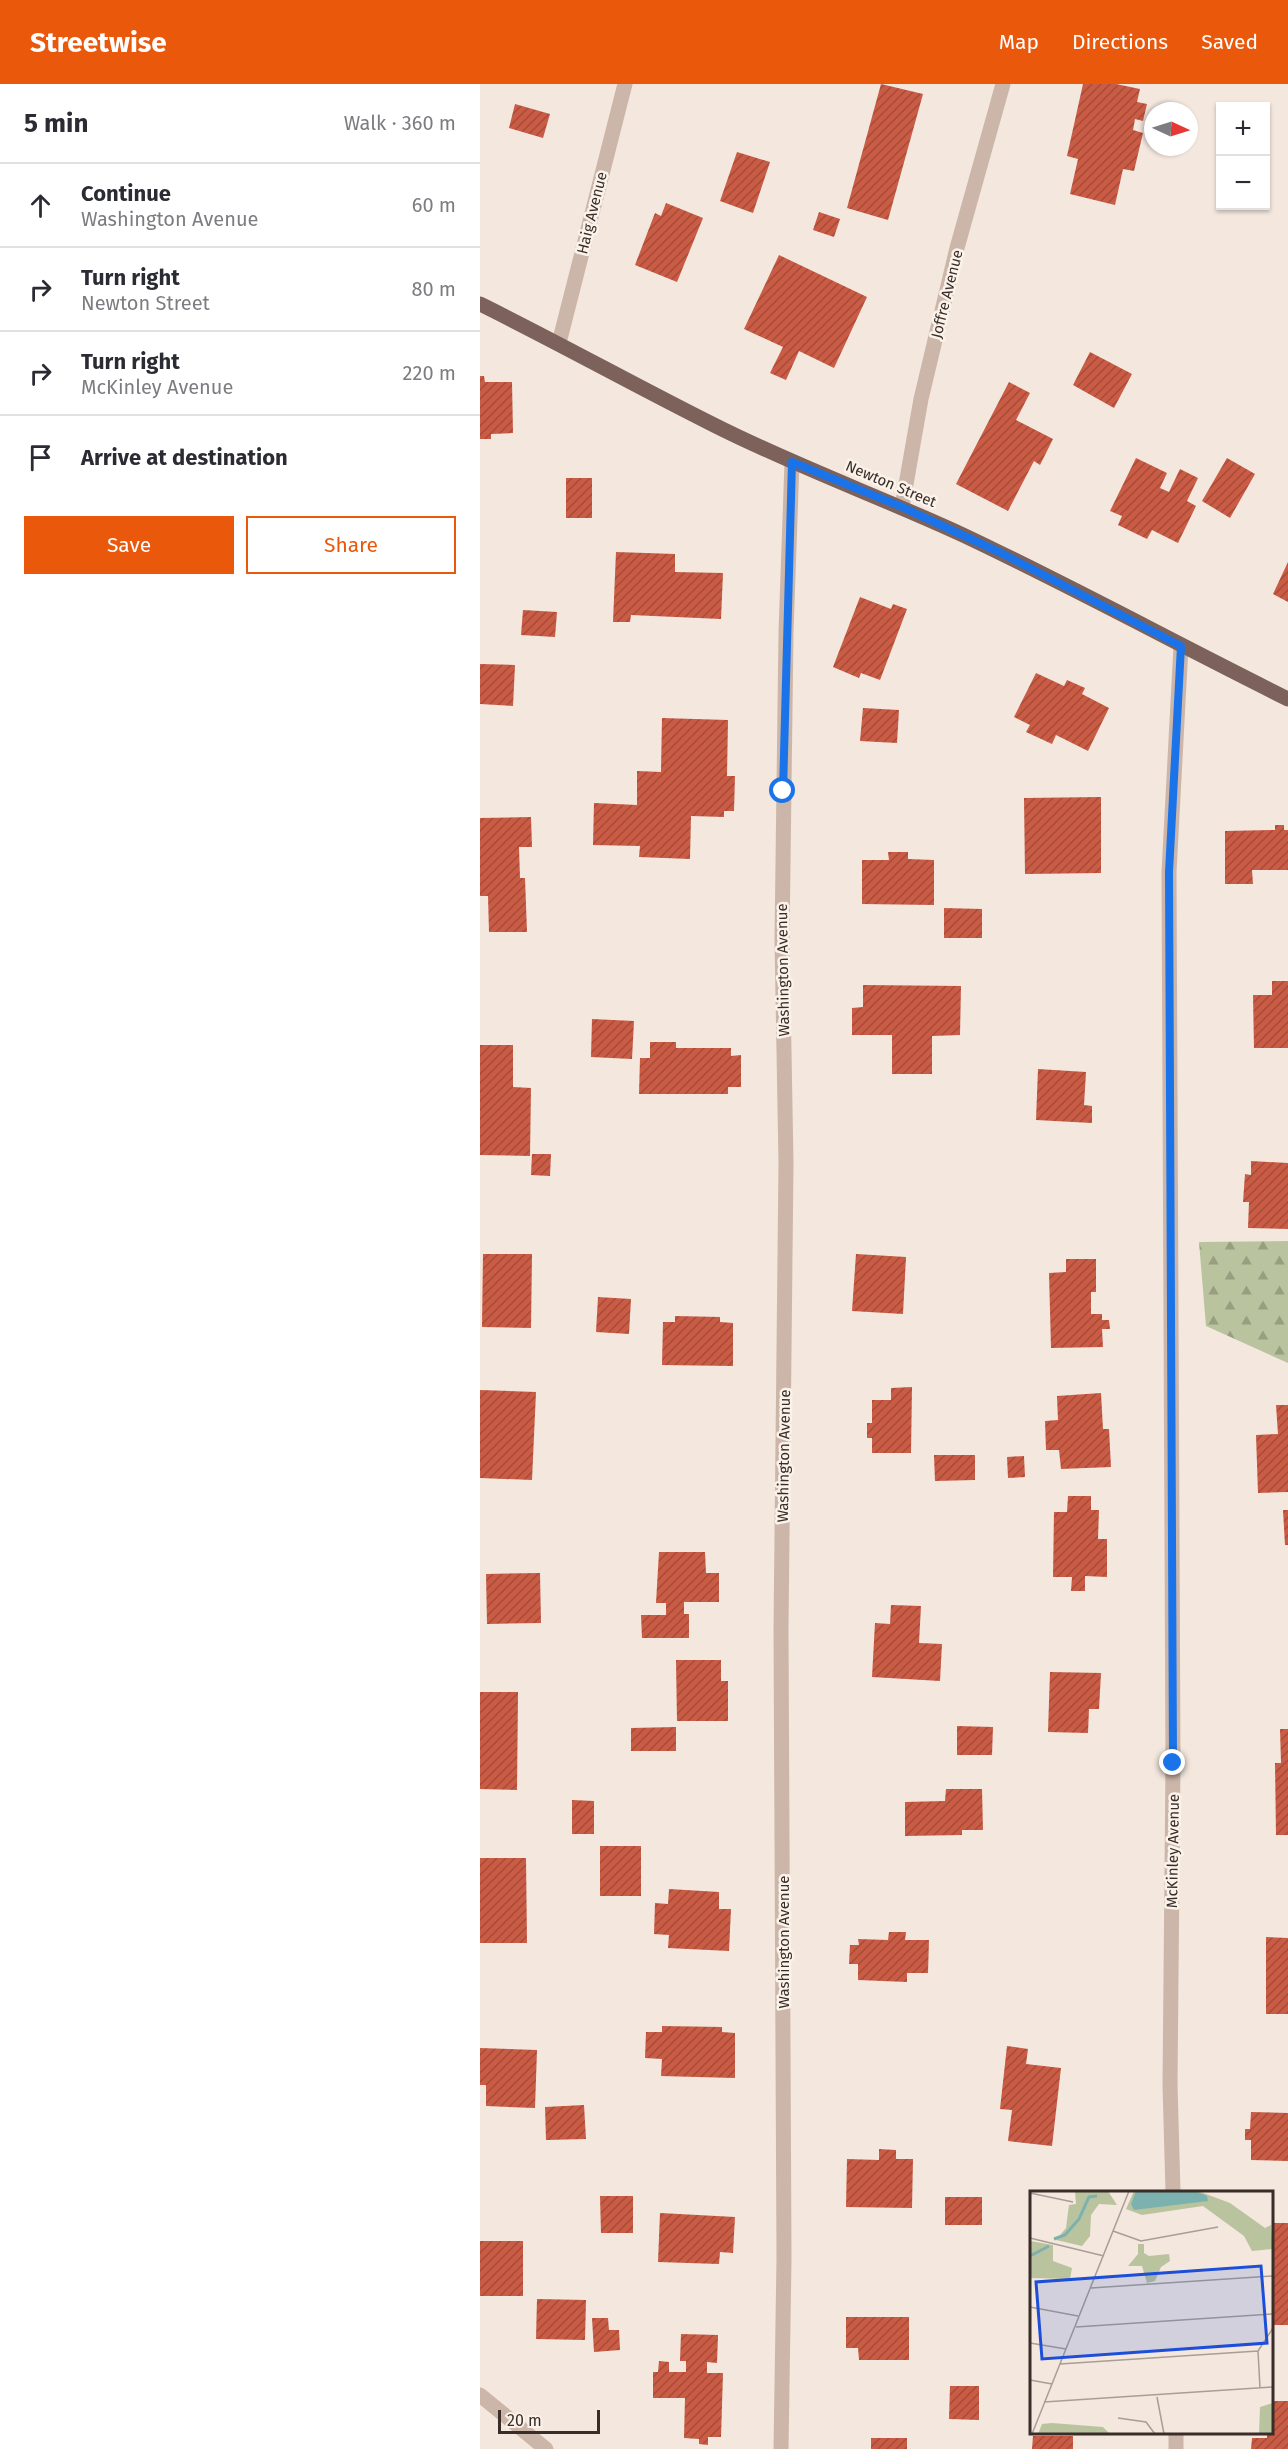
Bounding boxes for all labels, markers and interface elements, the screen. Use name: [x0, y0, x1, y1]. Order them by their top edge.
text: Streetwise: [30, 26, 167, 59]
text: Map: [999, 29, 1039, 55]
text: Directions: [1072, 29, 1168, 55]
text: Saved: [1201, 29, 1258, 55]
north arrow: [1144, 102, 1198, 156]
map controls: [1216, 102, 1270, 210]
button: +: [1216, 102, 1270, 156]
text: 5 min: [24, 108, 88, 139]
text: Walk · 360 m: [344, 111, 456, 135]
button: −: [1216, 156, 1270, 210]
street label: Haig Avenue: [573, 170, 611, 256]
text: Continue: [81, 180, 171, 207]
icon: ahead: [24, 189, 57, 222]
text: 60 m: [412, 193, 456, 217]
text: Washington Avenue: [81, 207, 258, 231]
street label: Joffre Avenue: [927, 248, 967, 340]
text: Turn right: [81, 264, 180, 291]
icon: right: [24, 273, 57, 306]
text: 80 m: [411, 277, 456, 301]
text: Newton Street: [81, 291, 210, 315]
text: Turn right: [81, 348, 180, 375]
icon: right: [24, 357, 57, 390]
text: 220 m: [403, 361, 456, 385]
text: McKinley Avenue: [81, 375, 233, 399]
icon: arrive: [24, 441, 57, 474]
text: Arrive at destination: [81, 444, 288, 471]
street label: Newton Street: [843, 457, 940, 511]
button: Save: [24, 516, 234, 574]
button: Share: [246, 516, 456, 574]
route start: [769, 777, 795, 803]
street label: Washington Avenue: [773, 903, 793, 1037]
street label: Washington Avenue: [774, 1389, 794, 1523]
route end: [1159, 1749, 1185, 1775]
street label: McKinley Avenue: [1163, 1794, 1183, 1908]
street label: Washington Avenue: [775, 1875, 793, 2009]
inset map: [1030, 2191, 1273, 2434]
scale bar: [498, 2407, 600, 2434]
text: 20 m: [507, 2411, 542, 2430]

